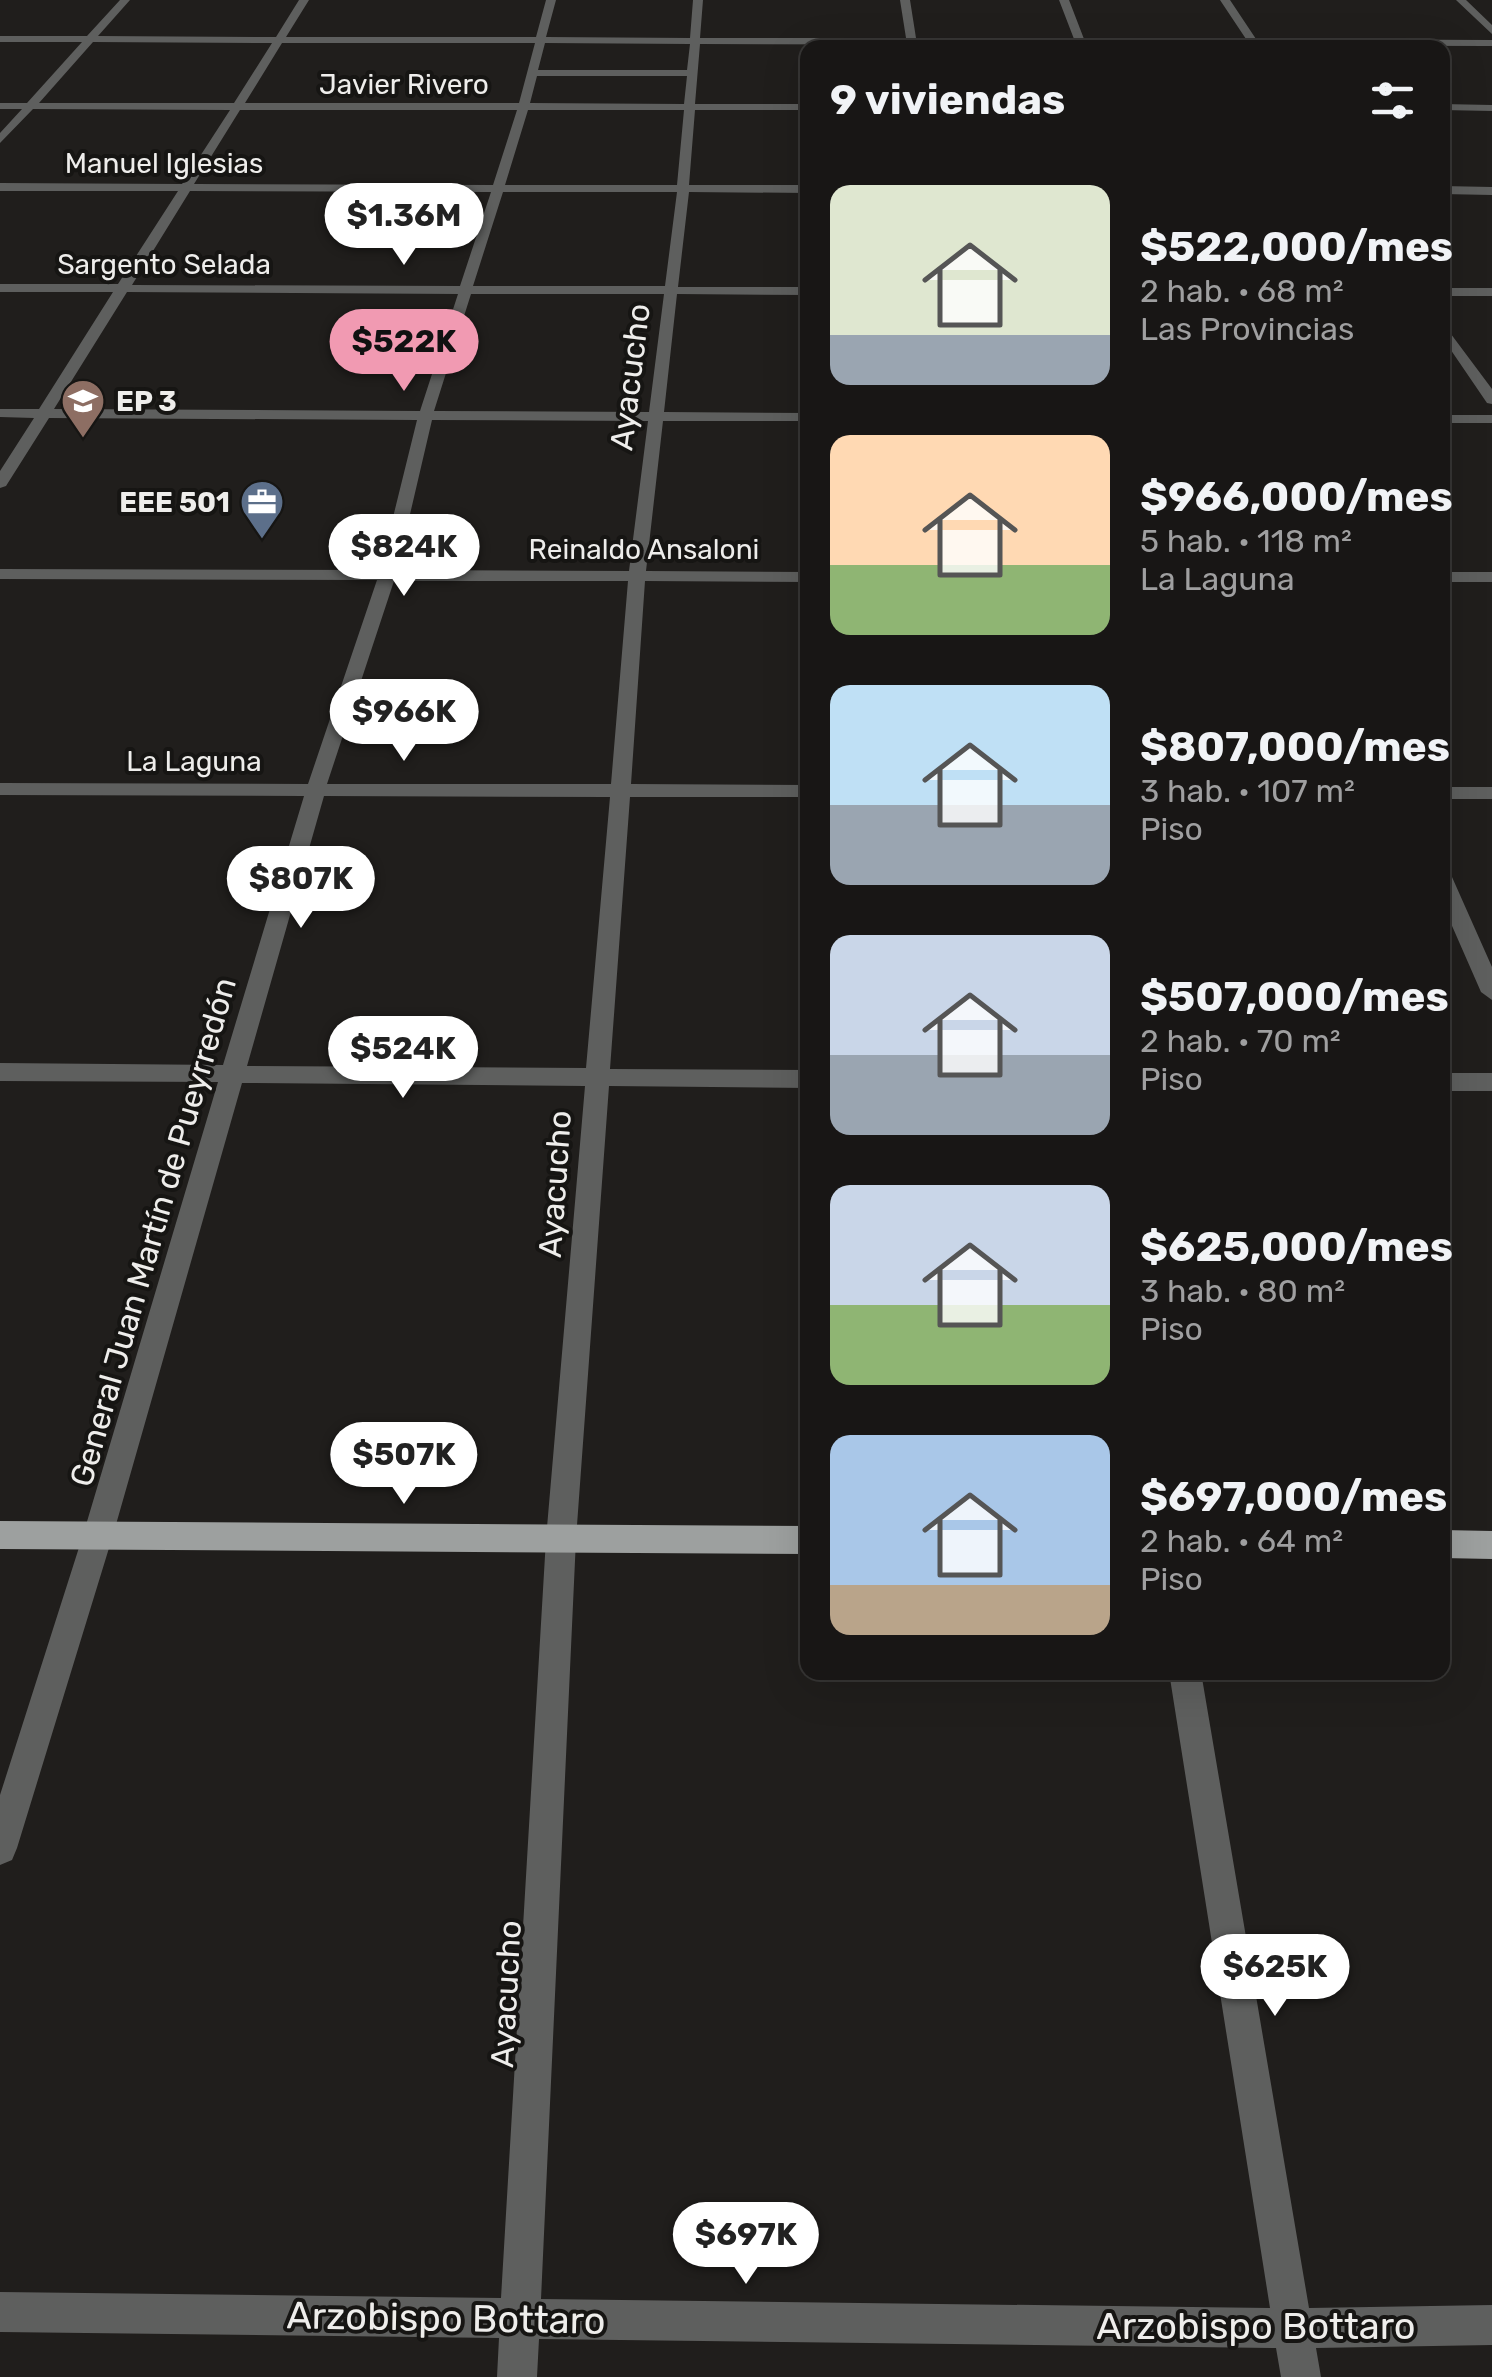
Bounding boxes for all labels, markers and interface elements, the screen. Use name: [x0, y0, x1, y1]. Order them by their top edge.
street label: Javier Rivero: [319, 68, 489, 101]
icon: filters: [1365, 73, 1420, 128]
text: 9 viviendas: [830, 75, 1065, 125]
street label: Manuel Iglesias: [65, 147, 263, 180]
pin: $1.36M: [323, 183, 485, 268]
text: $1.36M: [347, 196, 461, 234]
text: $522,000/mes: [1140, 222, 1453, 272]
icon: home: [910, 225, 1030, 345]
street label: Sargento Selada: [57, 248, 271, 281]
text: 2 hab. · 68 m²: [1140, 272, 1344, 310]
street label: Ayacucho: [602, 301, 658, 453]
pin: $522K: [334, 309, 474, 394]
text: Las Provincias: [1140, 310, 1354, 348]
text: $522K: [352, 322, 456, 360]
school or university icon: EP 3: [60, 378, 106, 439]
place label: EP 3: [116, 385, 177, 418]
text: $966,000/mes: [1140, 472, 1453, 522]
icon: home: [910, 475, 1030, 595]
office icon: EEE 501: [239, 479, 285, 540]
place label: EEE 501: [119, 486, 230, 519]
pin: $824K: [334, 514, 474, 599]
text: 5 hab. · 118 m²: [1140, 522, 1352, 560]
text: $824K: [351, 527, 457, 565]
street label: Reinaldo Ansaloni: [529, 533, 759, 566]
text: La Laguna: [1140, 560, 1295, 598]
pin: $966K: [334, 679, 474, 764]
text: $966K: [352, 692, 456, 730]
text: $807,000/mes: [1140, 722, 1450, 772]
icon: home: [910, 725, 1030, 845]
street label: La Laguna: [126, 745, 262, 778]
text: 3 hab. · 107 m²: [1140, 772, 1355, 810]
text: Piso: [1140, 810, 1203, 848]
pin: $807K: [231, 846, 371, 931]
text: $807K: [249, 859, 353, 897]
text: $507,000/mes: [1140, 972, 1449, 1022]
street label: General Juan Martín de Pueyrredón: [62, 973, 244, 1491]
icon: home: [910, 975, 1030, 1095]
pin: $524K: [333, 1016, 473, 1101]
text: 2 hab. · 70 m²: [1140, 1022, 1341, 1060]
text: $524K: [350, 1029, 456, 1067]
text: Piso: [1140, 1060, 1203, 1098]
street label: Ayacucho: [531, 1109, 579, 1259]
text: $625,000/mes: [1140, 1222, 1453, 1272]
icon: home: [910, 1225, 1030, 1345]
text: 3 hab. · 80 m²: [1140, 1272, 1345, 1310]
text: Piso: [1140, 1310, 1203, 1348]
pin: $507K: [334, 1422, 474, 1507]
text: $507K: [352, 1435, 456, 1473]
text: $697,000/mes: [1140, 1472, 1447, 1522]
icon: home: [910, 1475, 1030, 1595]
text: 2 hab. · 64 m²: [1140, 1522, 1343, 1560]
text: Piso: [1140, 1560, 1203, 1598]
street label: Ayacucho: [483, 1919, 529, 2069]
pin: $625K: [1205, 1934, 1345, 2019]
text: $625K: [1223, 1947, 1327, 1985]
pin: $697K: [676, 2202, 816, 2287]
text: $697K: [695, 2215, 797, 2253]
street label: Arzobispo Bottaro: [286, 2292, 606, 2344]
street label: Arzobispo Bottaro: [1096, 2303, 1416, 2349]

